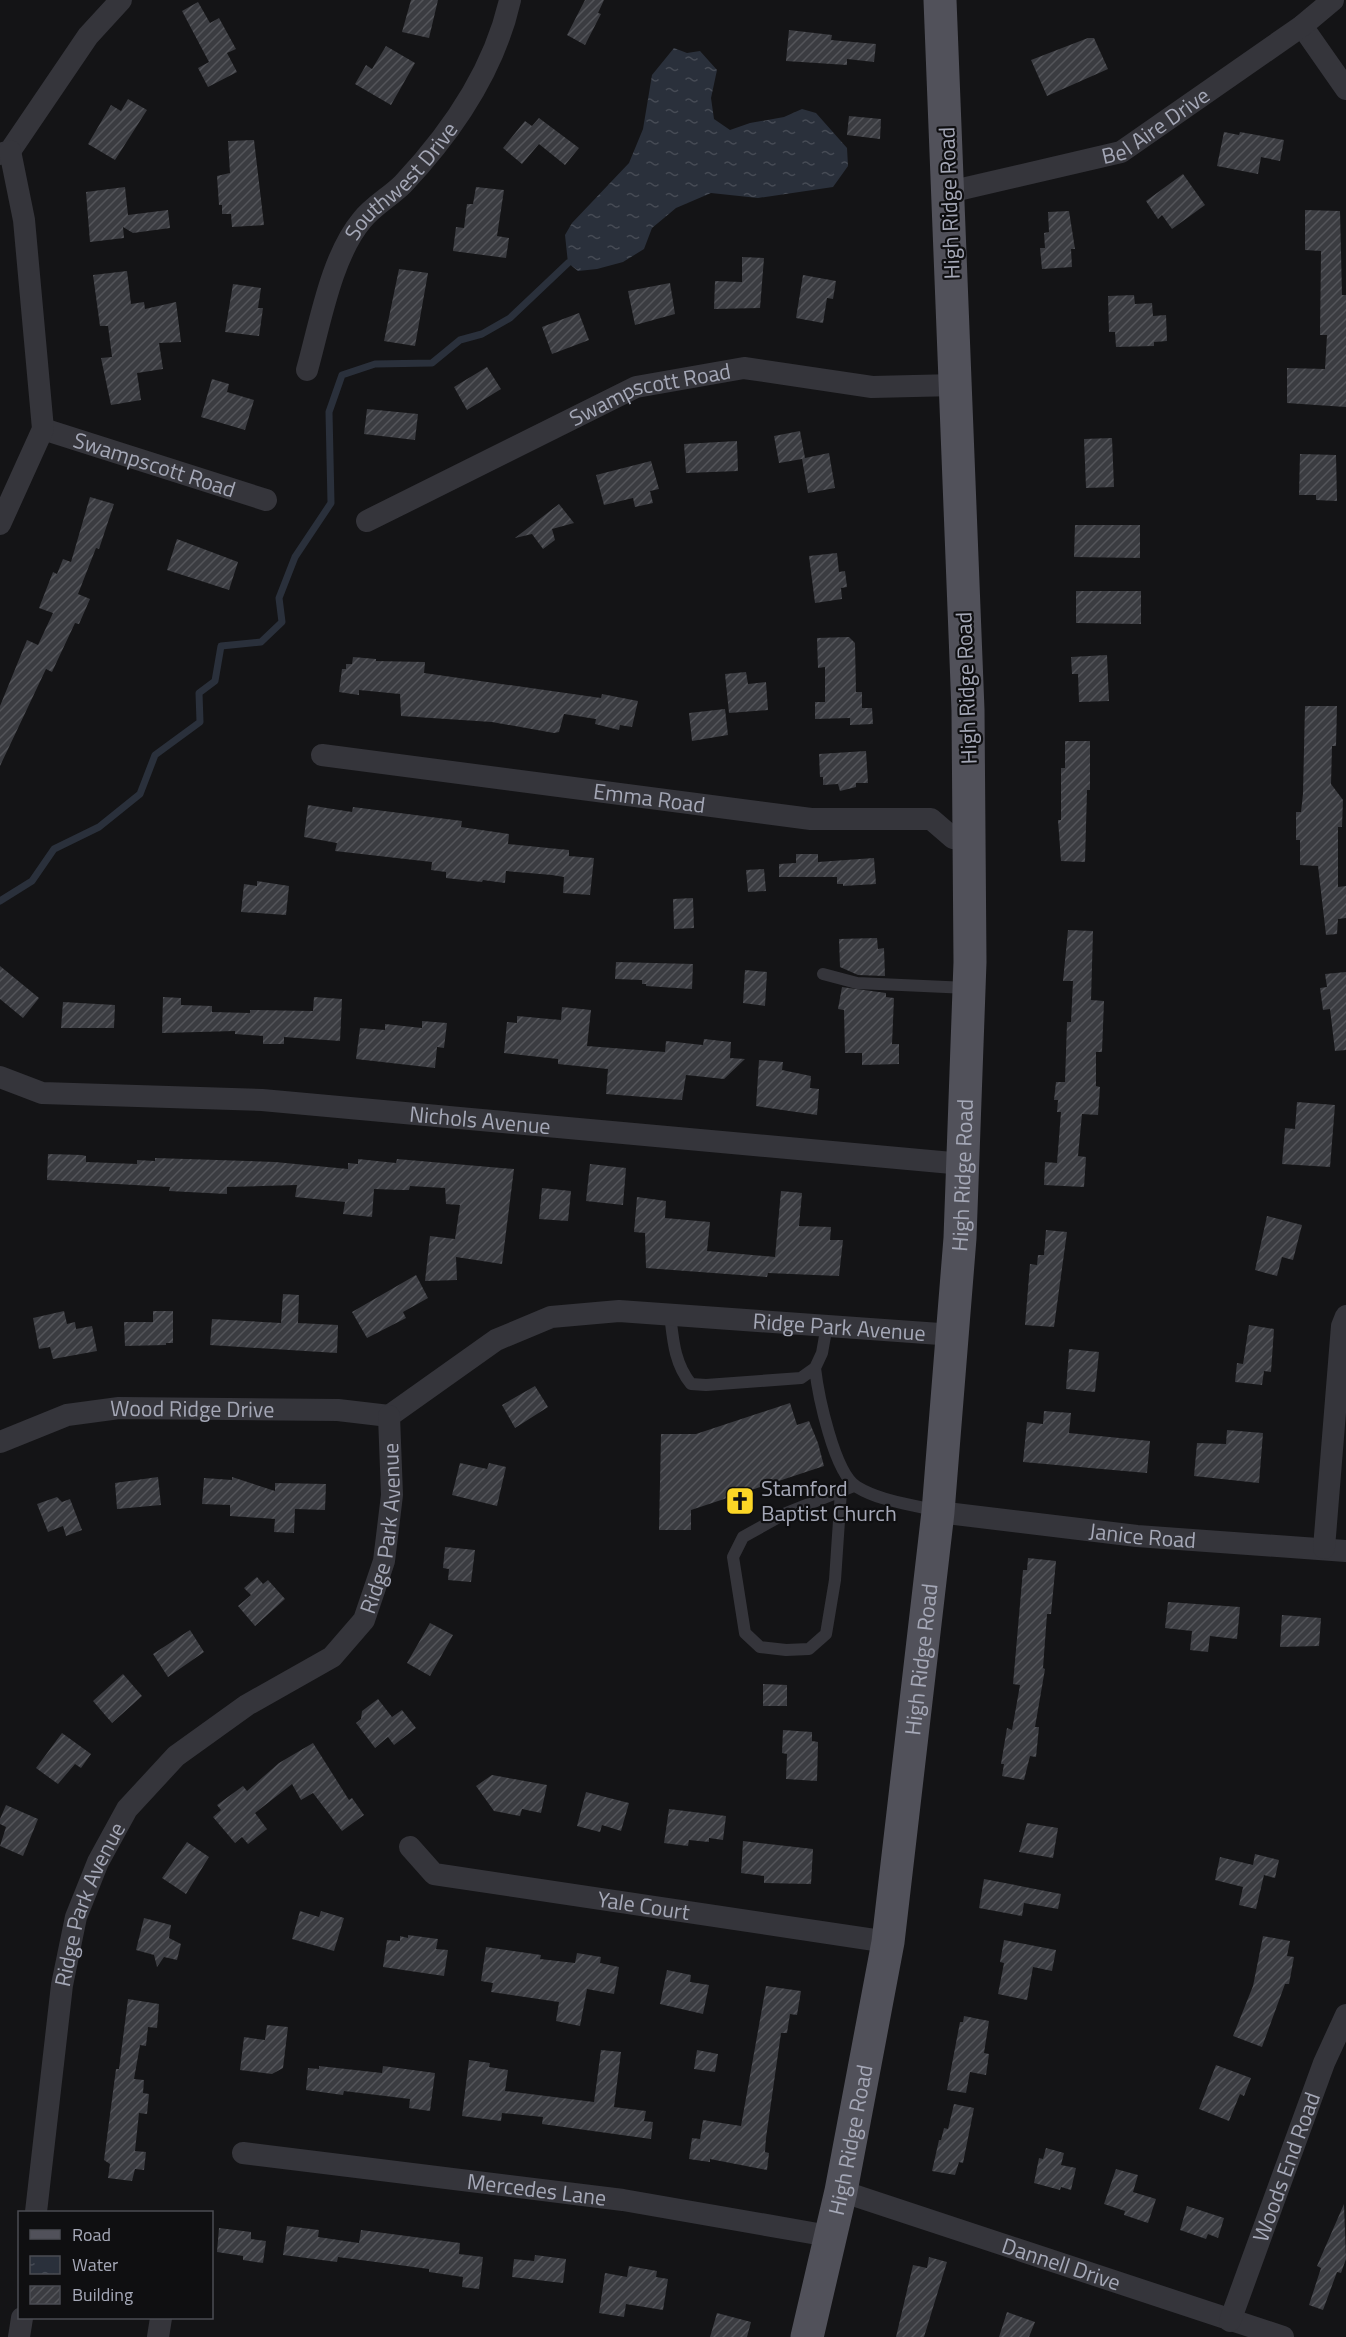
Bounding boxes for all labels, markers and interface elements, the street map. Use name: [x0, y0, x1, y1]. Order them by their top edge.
street label: Bel Aire Drive: [1098, 78, 1216, 173]
street label: Southwest Drive: [335, 115, 466, 247]
street label: High Ridge Road: [929, 126, 969, 280]
street label: Swampscott Road: [563, 354, 733, 435]
street label: Swampscott Road: [69, 423, 240, 506]
street label: High Ridge Road: [946, 611, 986, 765]
street label: Emma Road: [591, 774, 707, 822]
street label: Nichols Avenue: [408, 1097, 552, 1143]
street label: High Ridge Road: [942, 1098, 982, 1253]
street label: Ridge Park Avenue: [752, 1304, 927, 1350]
street label: Wood Ridge Drive: [110, 1391, 275, 1426]
street label: Ridge Park Avenue: [350, 1442, 409, 1618]
place label: Stamford Baptist Church: [761, 1471, 897, 1530]
church icon: Stamford Baptist Church: [724, 1485, 756, 1517]
street label: Janice Road: [1087, 1513, 1197, 1557]
street label: High Ridge Road: [895, 1581, 947, 1737]
street label: Ridge Park Avenue: [45, 1816, 134, 1989]
street label: Yale Court: [595, 1882, 692, 1929]
street label: High Ridge Road: [819, 2062, 882, 2218]
street label: Woods End Road: [1243, 2087, 1329, 2247]
street label: Mercedes Lane: [465, 2164, 608, 2215]
legend: [18, 2211, 213, 2319]
text: Road: [72, 2221, 111, 2248]
street label: Dannell Drive: [997, 2228, 1125, 2299]
text: Water: [72, 2251, 118, 2278]
text: Building: [72, 2281, 133, 2308]

